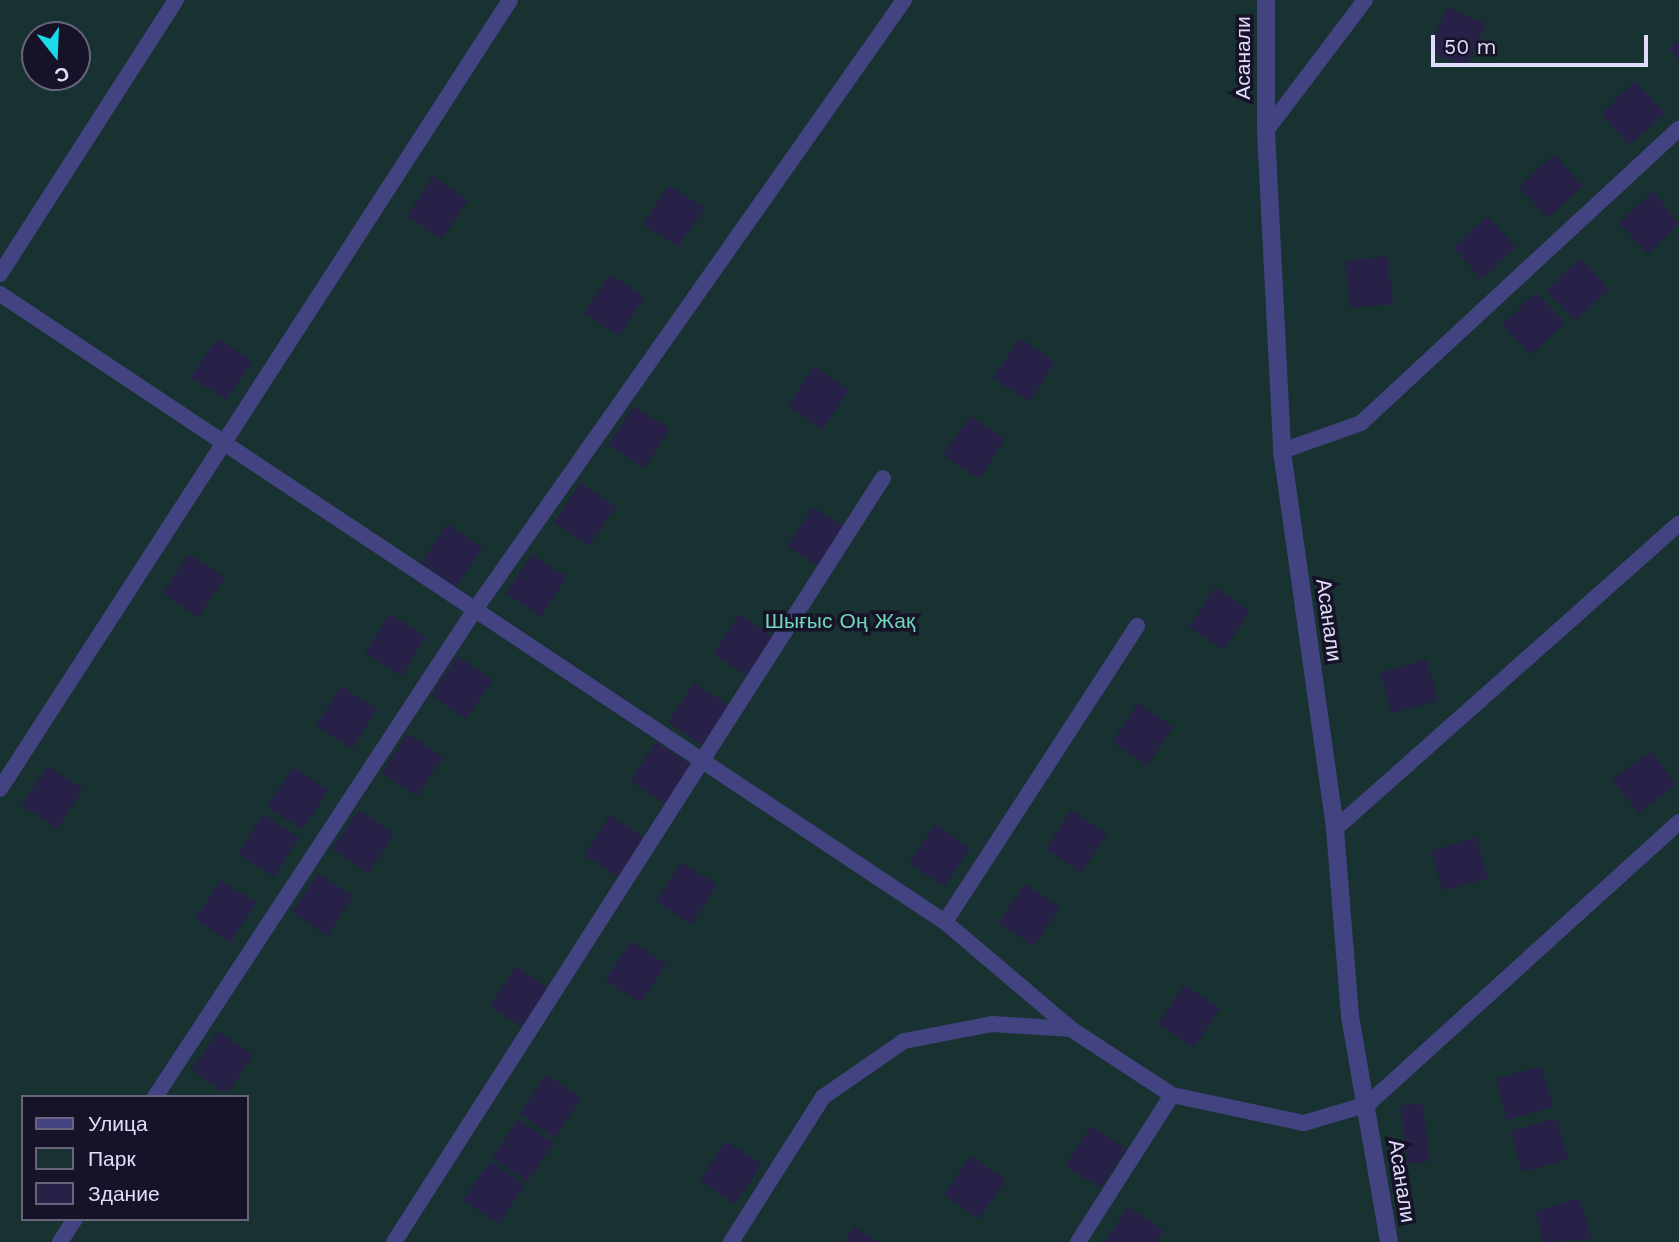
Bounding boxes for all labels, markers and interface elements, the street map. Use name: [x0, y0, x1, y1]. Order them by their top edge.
street label: Асанали: [1230, 16, 1256, 100]
north arrow: [21, 21, 91, 91]
scale bar: [1434, 21, 1651, 65]
text: 50 m: [1444, 34, 1496, 59]
text: С: [52, 61, 72, 88]
street label: Асанали: [1311, 577, 1347, 663]
park label: Шығыс Оң Жақ: [765, 608, 915, 634]
legend: [21, 1095, 248, 1221]
text: Улица: [88, 1111, 148, 1136]
street label: Асанали: [1383, 1138, 1421, 1224]
text: Парк: [88, 1146, 136, 1171]
text: Здание: [88, 1181, 160, 1206]

